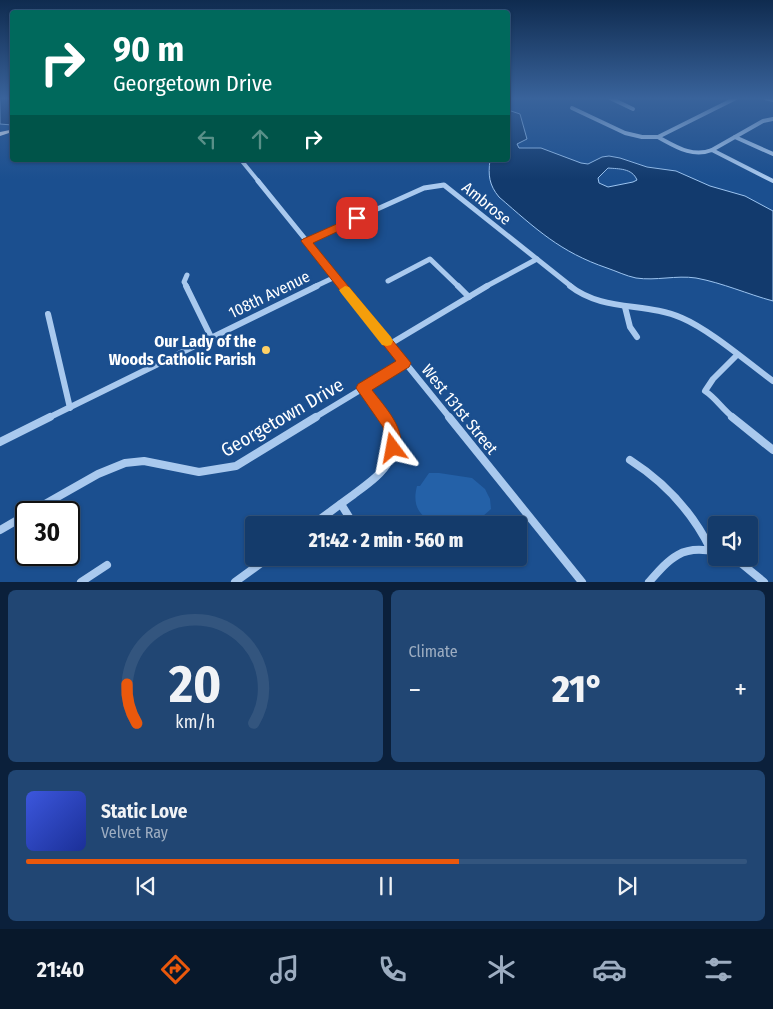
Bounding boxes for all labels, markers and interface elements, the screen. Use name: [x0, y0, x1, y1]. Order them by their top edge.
text: 90 m: [113, 28, 184, 70]
icon: right: [30, 30, 95, 95]
text: Georgetown Drive: [113, 70, 272, 97]
icon: left: [193, 125, 221, 153]
icon: ahead: [246, 125, 274, 153]
icon: right: [299, 125, 327, 153]
street label: Ambrose: [458, 178, 515, 229]
pin: [336, 197, 378, 239]
icon: arrive: [343, 204, 371, 232]
street label: 108th Avenue: [225, 267, 313, 322]
place label: Our Lady of the Woods Catholic Parish: [109, 332, 256, 369]
marker: Our Lady of the Woods Catholic Parish: [260, 344, 272, 356]
street label: West 131st Street: [418, 361, 502, 459]
street label: Georgetown Drive: [217, 373, 348, 462]
position arrow: [366, 421, 418, 473]
speed limit sign: 30: [15, 501, 80, 566]
map controls: [708, 516, 758, 566]
button: sound: [708, 516, 758, 566]
text: 21:42 · 2 min · 560 m: [309, 529, 463, 552]
text: Climate: [409, 642, 458, 661]
text: 20: [168, 653, 221, 716]
text: 21°: [552, 666, 603, 712]
text: −: [409, 673, 421, 706]
text: +: [734, 673, 747, 706]
text: km/h: [175, 711, 215, 733]
text: Static Love: [101, 800, 188, 823]
text: Velvet Ray: [101, 823, 168, 842]
icon: previous: [132, 872, 160, 900]
icon: pause: [372, 872, 400, 900]
icon: next: [613, 872, 641, 900]
icon: directions: [158, 952, 193, 987]
icon: music: [267, 952, 302, 987]
icon: phone: [375, 952, 410, 987]
icon: climate: [484, 952, 519, 987]
icon: car: [592, 952, 627, 987]
icon: filters: [701, 952, 736, 987]
text: 21:40: [37, 956, 84, 983]

